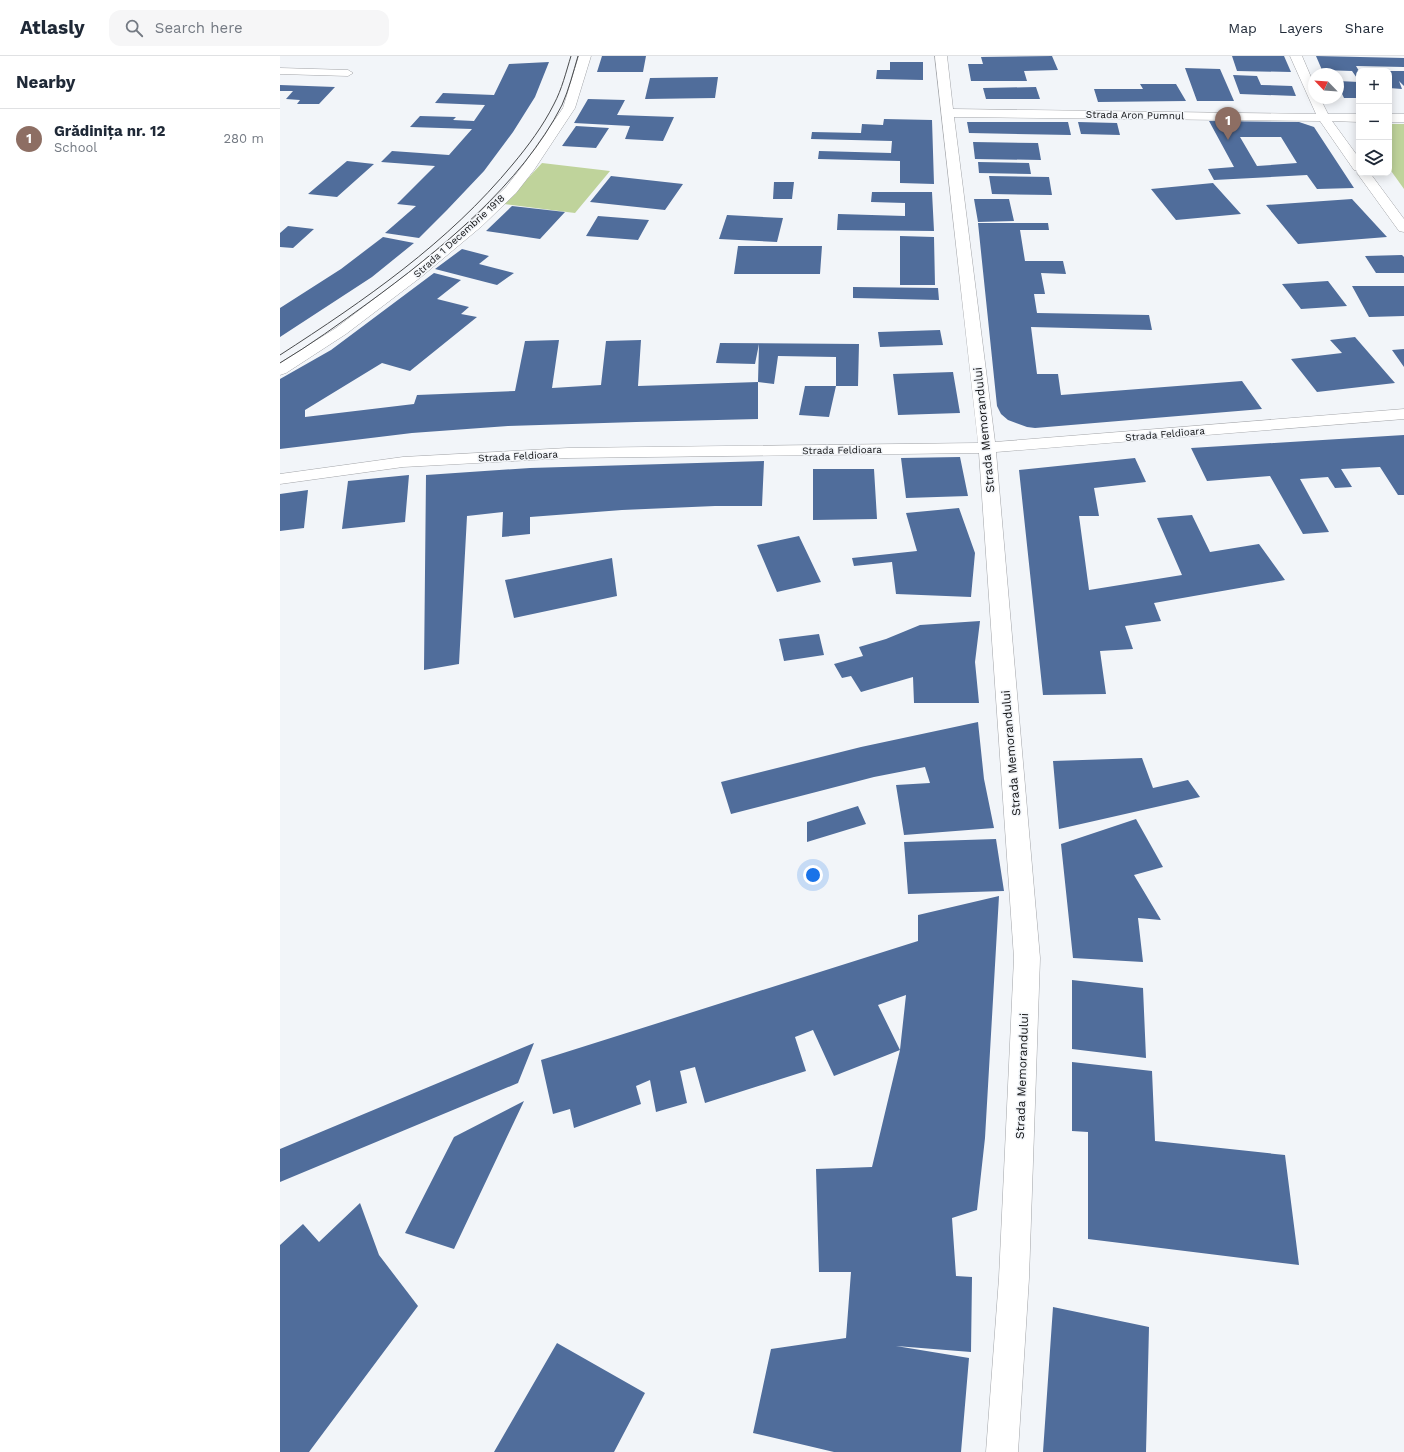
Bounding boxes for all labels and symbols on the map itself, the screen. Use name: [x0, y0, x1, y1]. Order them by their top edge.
north arrow: [1308, 68, 1344, 104]
pin: 1: [1215, 107, 1241, 140]
street label: Strada Aron Pumnul: [1086, 109, 1184, 121]
street label: Strada 1 Decembrie 1918: [411, 192, 507, 280]
street label: Strada Memorandului: [970, 366, 998, 494]
street label: Strada Feldioara: [1125, 425, 1206, 443]
street label: Strada Feldioara: [802, 444, 882, 456]
street label: Strada Feldioara: [478, 448, 559, 464]
street label: Strada Memorandului: [999, 690, 1023, 816]
your location: [803, 865, 823, 885]
street label: Strada Memorandului: [1013, 1013, 1031, 1139]

